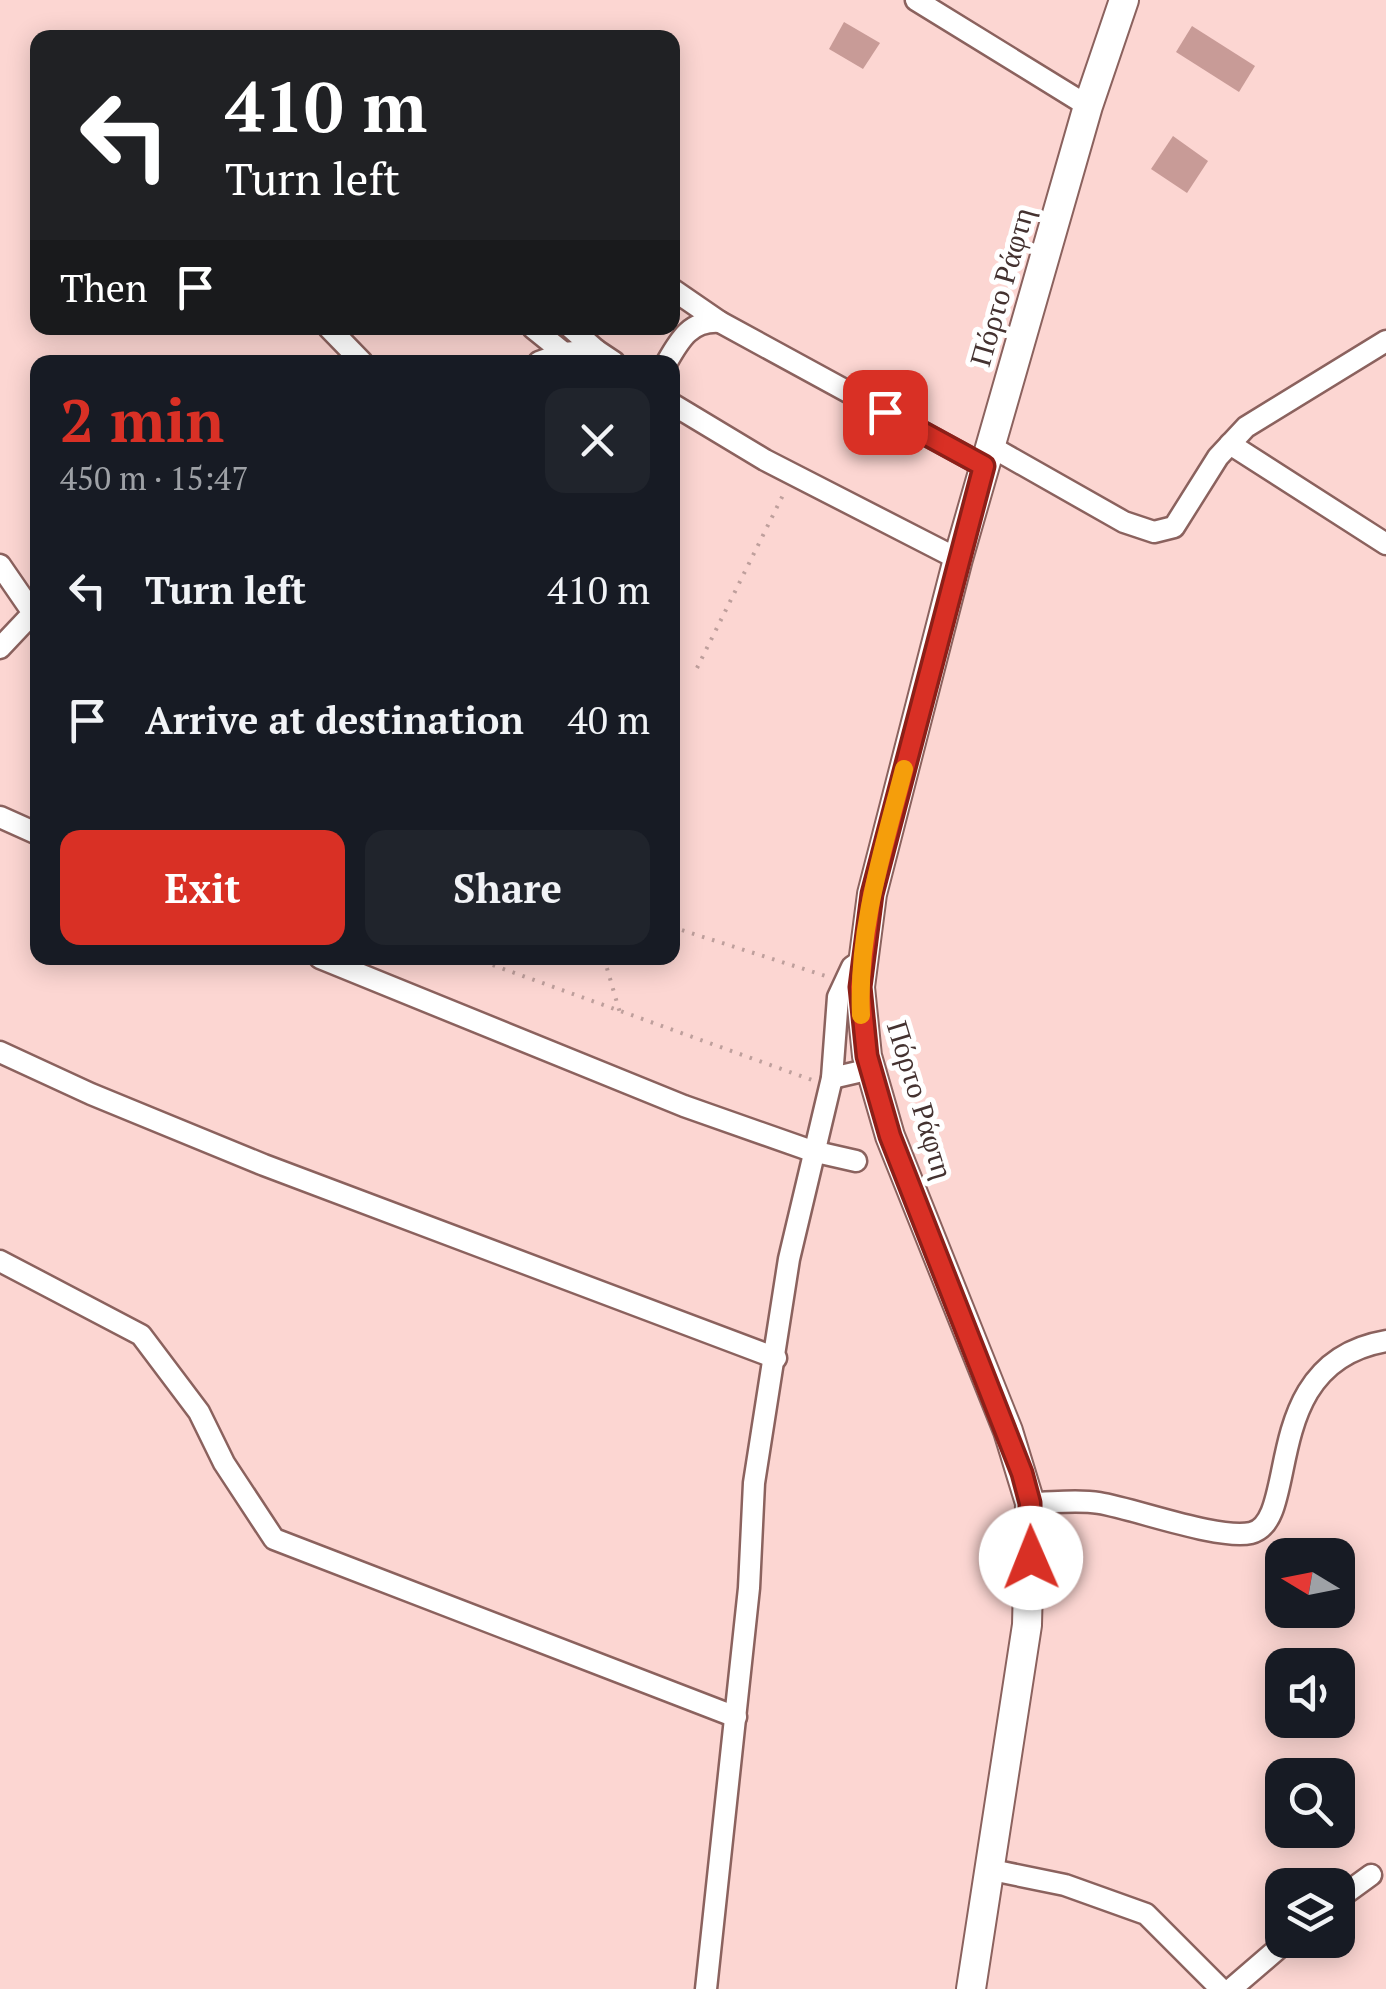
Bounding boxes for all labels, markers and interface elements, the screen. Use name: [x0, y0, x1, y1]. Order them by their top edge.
text: 410 m: [225, 59, 427, 152]
icon: left: [60, 70, 190, 200]
text: Turn left: [225, 148, 400, 208]
street label: Πόρτο Ράφτη: [959, 203, 1043, 371]
icon: arrive: [168, 260, 223, 315]
text: Then: [60, 263, 148, 313]
pin: [843, 370, 928, 455]
text: 2 min: [60, 380, 224, 459]
icon: arrive: [858, 385, 913, 440]
button: close: [545, 388, 650, 493]
text: 450 m · 15:47: [60, 457, 248, 499]
icon: left: [60, 563, 115, 618]
text: Turn left: [145, 565, 306, 615]
text: 410 m: [547, 565, 650, 615]
icon: arrive: [60, 693, 115, 748]
text: Arrive at destination: [145, 695, 524, 745]
text: 40 m: [567, 695, 650, 745]
button: Exit: [60, 830, 345, 945]
button: Share: [365, 830, 650, 945]
street label: Πόρτο Ράφτη: [878, 1016, 964, 1184]
position arrow: [979, 1506, 1083, 1610]
north arrow: [1265, 1538, 1355, 1628]
map controls: [1265, 1538, 1355, 1958]
button: sound: [1265, 1648, 1355, 1738]
button: search: [1265, 1758, 1355, 1848]
button: layers: [1265, 1868, 1355, 1958]

